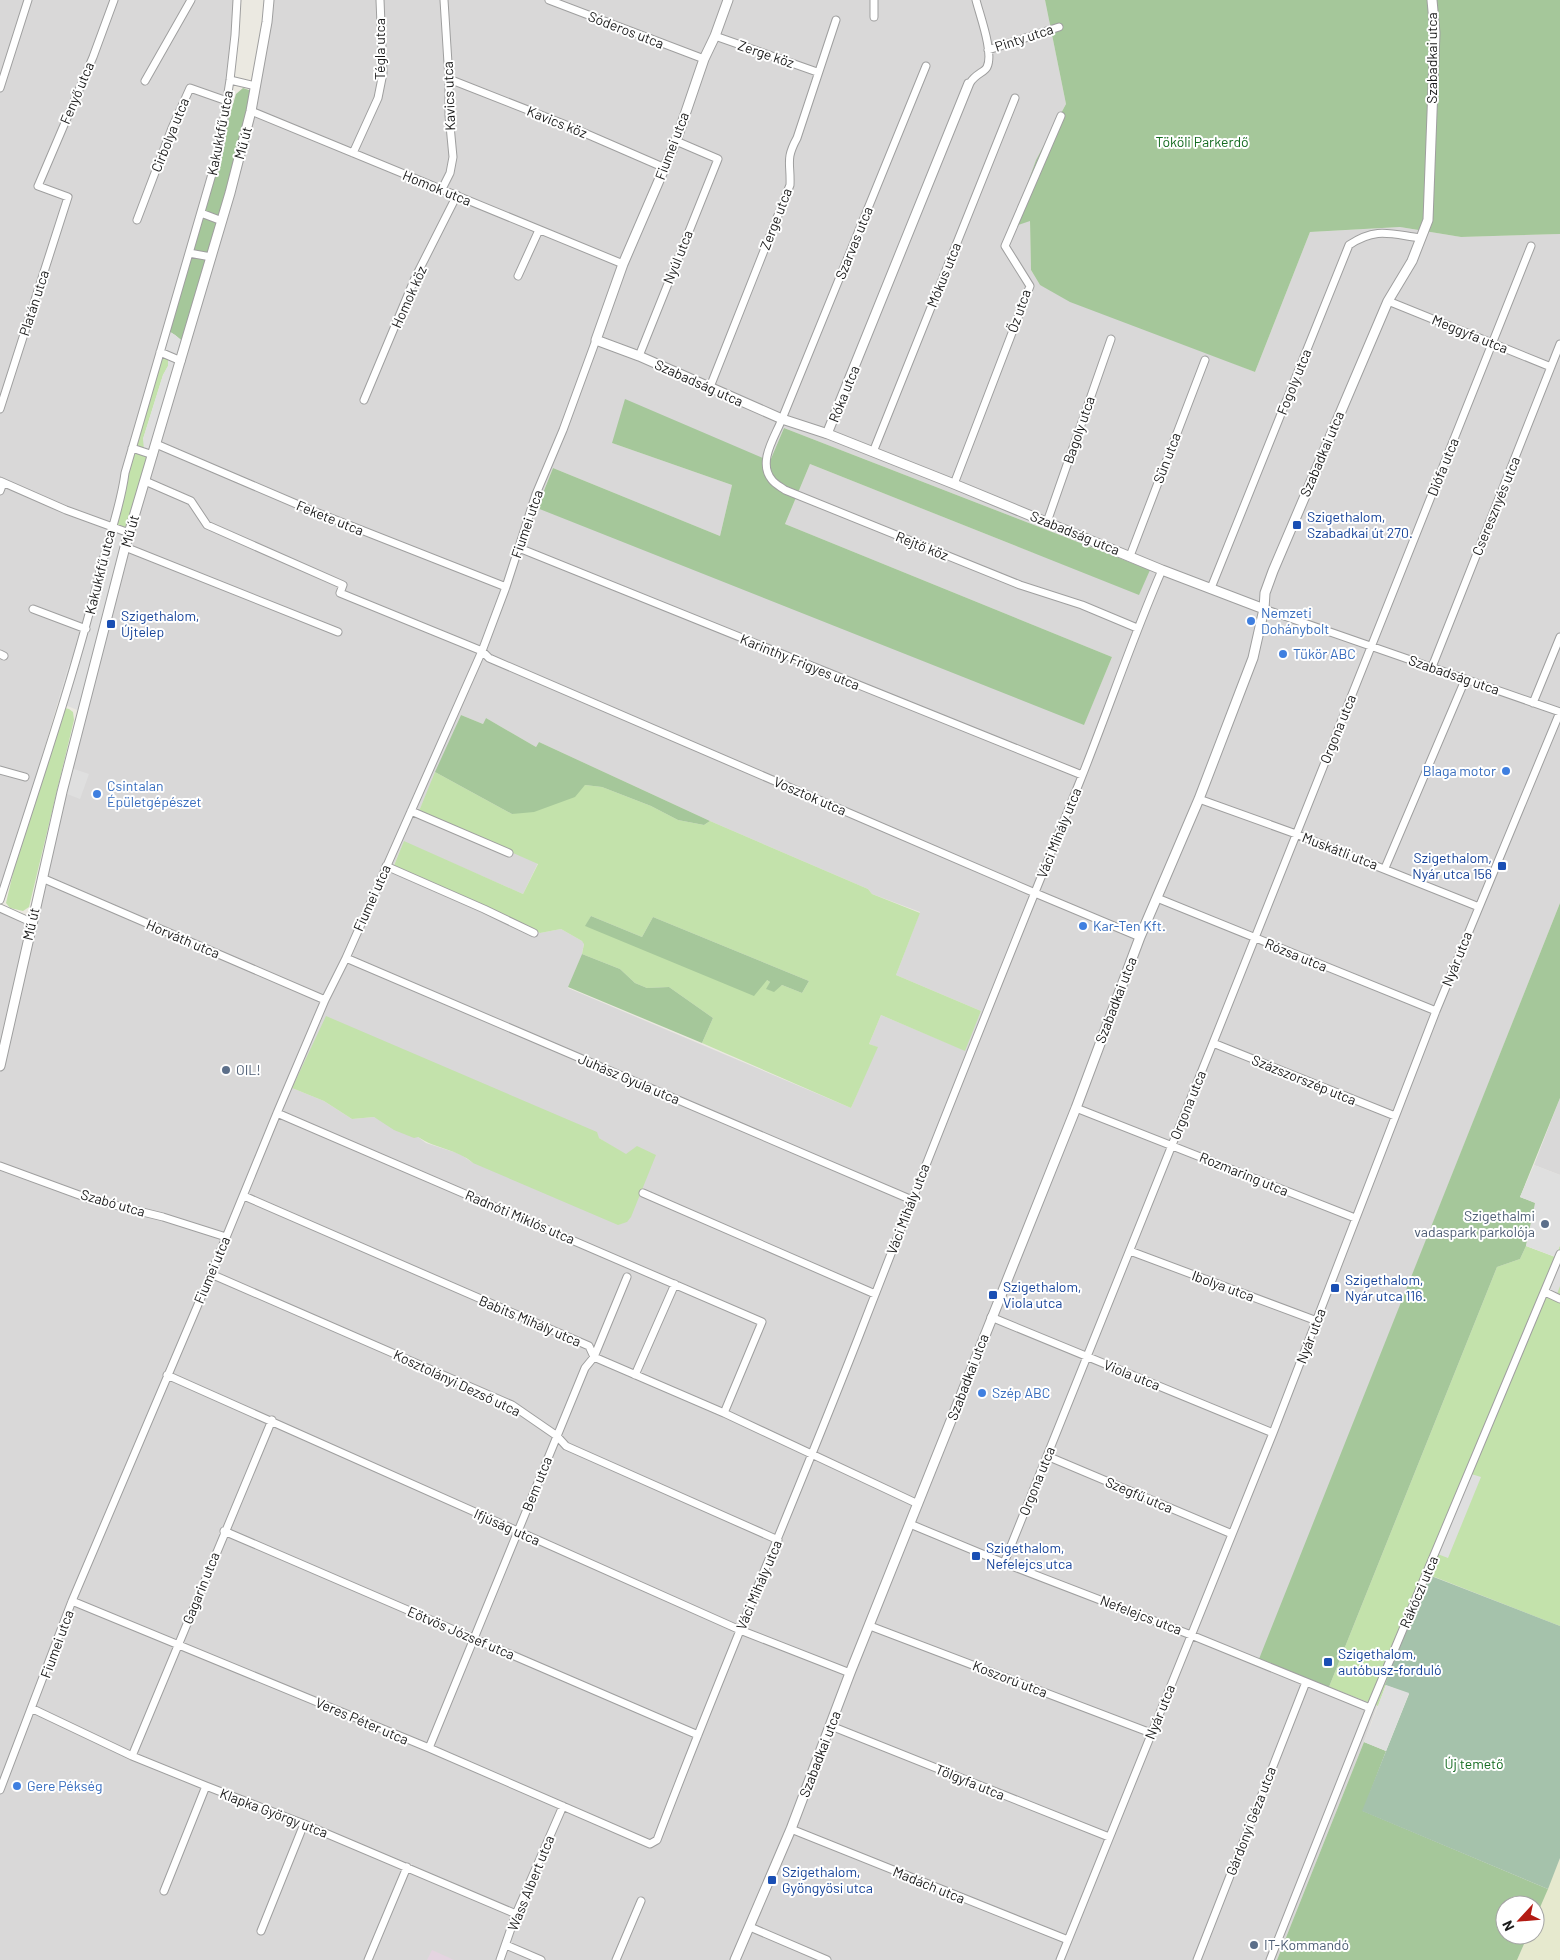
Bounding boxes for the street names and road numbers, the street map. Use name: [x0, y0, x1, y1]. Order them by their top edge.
street label: Sóderos utca: [586, 7, 666, 52]
street label: Szabadkai utca: [1423, 12, 1440, 104]
street label: Tégla utca: [371, 18, 388, 80]
street label: Pinty utca: [992, 20, 1055, 55]
street label: Zerge köz: [736, 36, 796, 71]
street label: Fenyő utca: [56, 59, 97, 126]
street label: Kavics utca: [439, 61, 458, 131]
street label: Kakukkfű utca: [203, 89, 236, 177]
street label: Cirbolya utca: [147, 95, 192, 174]
street label: Kavics köz: [525, 102, 590, 141]
street label: Fiumei utca: [651, 110, 692, 182]
street label: Mű út: [230, 125, 255, 161]
street label: Homok utca: [400, 166, 474, 209]
street label: Zerge utca: [756, 186, 795, 252]
street label: Szarvas utca: [831, 204, 876, 282]
street label: Nyúl utca: [659, 228, 696, 286]
street label: Mókus utca: [923, 240, 964, 310]
street label: Homok köz: [387, 263, 430, 330]
street label: Platán utca: [15, 268, 52, 338]
street label: Őz utca: [1003, 287, 1034, 335]
street label: Meggyfa utca: [1430, 311, 1511, 356]
street label: Fogoly utca: [1273, 346, 1314, 417]
street label: Szabadság utca: [652, 355, 746, 410]
street label: Róka utca: [824, 363, 863, 425]
street label: Bagoly utca: [1059, 394, 1098, 466]
street label: Szabadkai utca: [1296, 408, 1347, 499]
street label: Sün utca: [1149, 430, 1184, 486]
street label: Diófa utca: [1423, 435, 1462, 498]
street label: Cseresznyés utca: [1468, 454, 1523, 558]
street label: Fiumei utca: [507, 487, 546, 560]
street label: Fekete utca: [294, 496, 366, 539]
street label: Szabadság utca: [1028, 507, 1122, 558]
street label: Mű út: [117, 513, 142, 549]
street label: Rejtő köz: [893, 527, 951, 564]
street label: Kakukkfű utca: [81, 528, 118, 616]
street label: Karinthy Frigyes utca: [738, 630, 863, 693]
street label: Szabadság utca: [1406, 651, 1502, 698]
street label: Orgona utca: [1316, 692, 1359, 766]
street label: Vosztok utca: [771, 773, 849, 818]
street label: Váci Mihály utca: [1033, 785, 1084, 880]
street label: Muskátli utca: [1300, 828, 1380, 873]
street label: Fiumei utca: [349, 862, 394, 934]
street label: Mű út: [19, 906, 43, 942]
street label: Horváth utca: [144, 915, 223, 962]
street label: Nyár utca: [1438, 929, 1475, 989]
street label: Rózsa utca: [1263, 934, 1330, 975]
street label: Szabadkai utca: [1091, 954, 1140, 1045]
street label: Juhász Gyula utca: [576, 1050, 682, 1108]
street label: Százszorszép utca: [1249, 1051, 1359, 1108]
street label: Orgona utca: [1166, 1068, 1209, 1142]
street label: Rozmaring utca: [1197, 1148, 1291, 1199]
street label: Váci Mihály utca: [882, 1161, 933, 1257]
street label: Szabó utca: [79, 1185, 147, 1220]
street label: Radnóti Miklós utca: [463, 1186, 578, 1247]
street label: Fiumei utca: [190, 1234, 233, 1306]
street label: Ibolya utca: [1190, 1266, 1257, 1305]
street label: Babits Mihály utca: [477, 1291, 584, 1350]
street label: Nyár utca: [1292, 1306, 1329, 1366]
street label: Szabadkai utca: [943, 1331, 992, 1422]
street label: Kosztolányi Dezső utca: [391, 1346, 523, 1419]
street label: Viola utca: [1101, 1356, 1163, 1394]
street label: Orgona utca: [1015, 1444, 1058, 1518]
street label: Bem utca: [518, 1454, 555, 1514]
street label: Szegfű utca: [1103, 1473, 1175, 1516]
street label: Ifjúság utca: [472, 1504, 543, 1549]
street label: Váci Mihály utca: [732, 1537, 785, 1632]
street label: Gagarin utca: [178, 1549, 223, 1626]
street label: Rákóczi utca: [1396, 1553, 1441, 1630]
street label: Nefelejcs utca: [1098, 1591, 1185, 1638]
street label: Eötvös József utca: [405, 1602, 517, 1663]
street label: Fiumei utca: [36, 1607, 77, 1680]
street label: Koszorú utca: [970, 1656, 1050, 1701]
street label: Nyár utca: [1141, 1682, 1178, 1742]
street label: Veres Péter utca: [313, 1693, 411, 1748]
street label: Szabadkai utca: [795, 1708, 844, 1799]
street label: Tölgyfa utca: [933, 1760, 1007, 1803]
street label: Gárdonyi Géza utca: [1222, 1764, 1279, 1878]
street label: Klapka György utca: [218, 1784, 331, 1841]
street label: Wass Albert utca: [504, 1833, 557, 1933]
street label: Madách utca: [891, 1862, 968, 1907]

